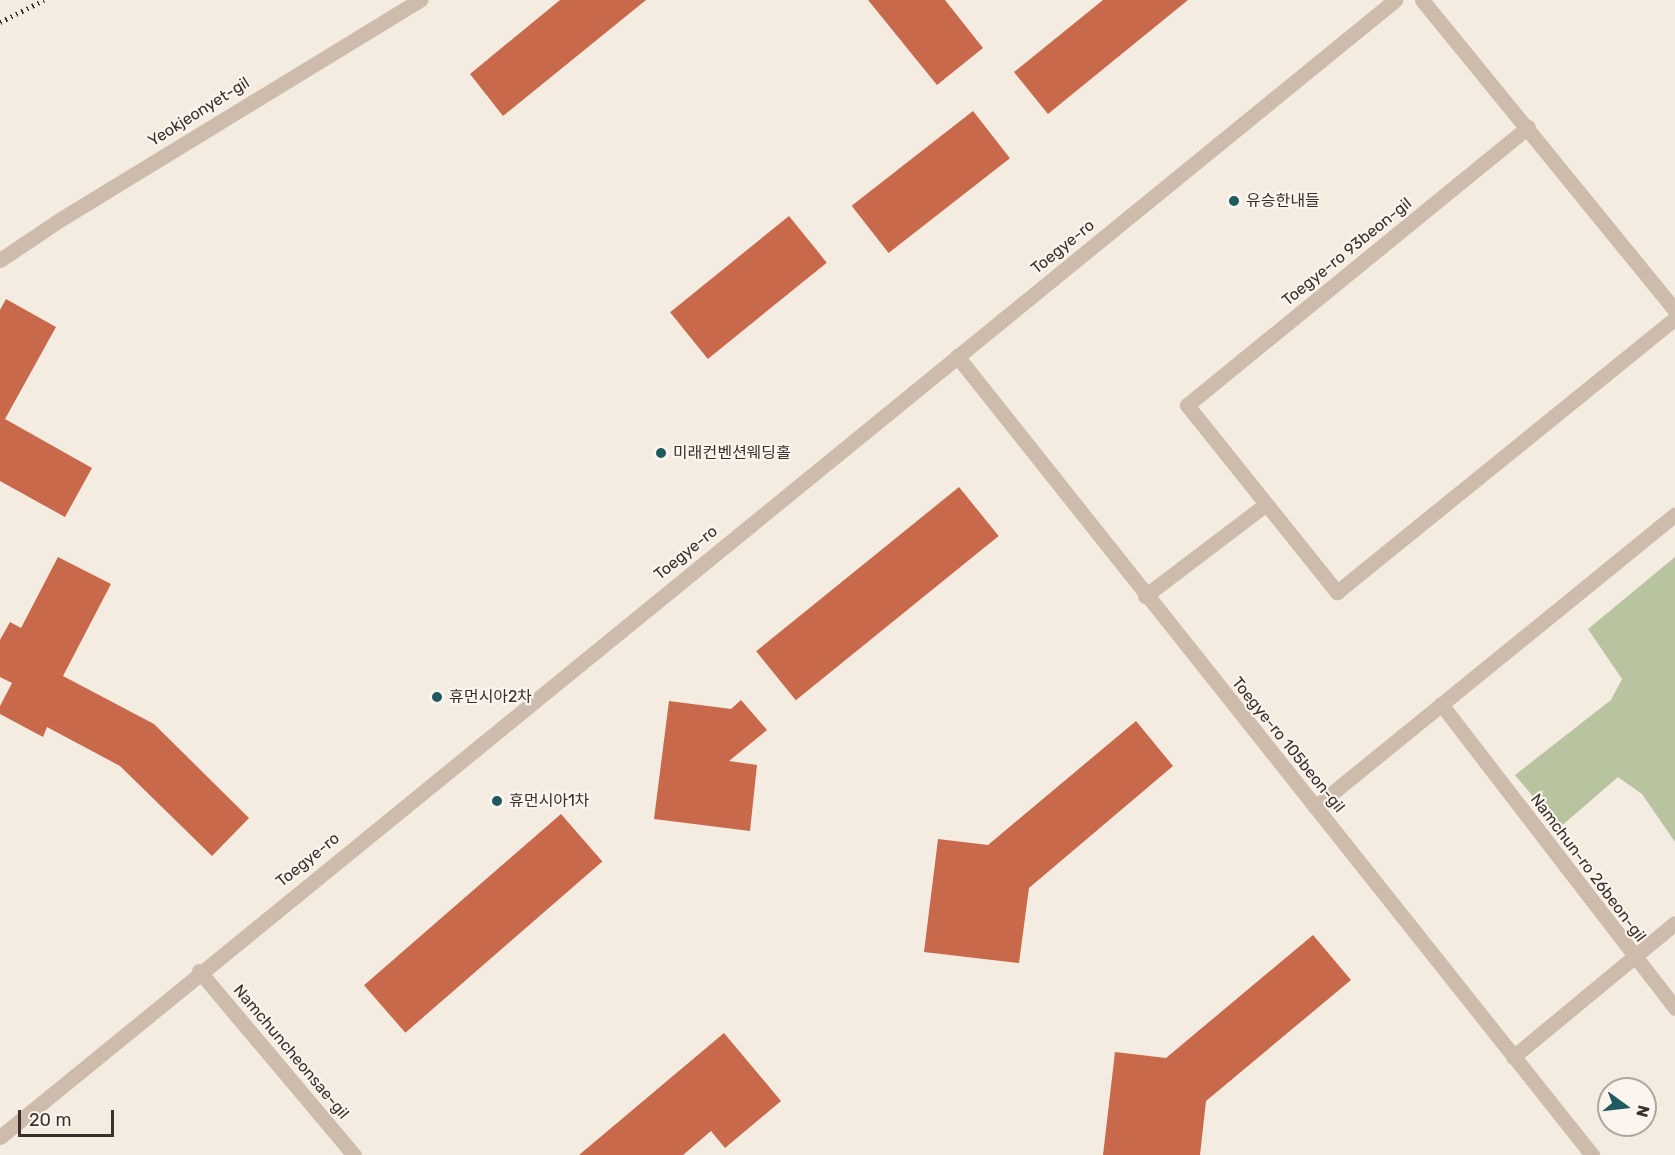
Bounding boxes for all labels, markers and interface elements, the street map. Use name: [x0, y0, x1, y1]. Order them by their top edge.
street label: Yeokjeonyet-gil: [145, 73, 253, 151]
place label: 유승한내들: [1246, 191, 1320, 211]
marker: 유승한내들: [1227, 194, 1241, 208]
street label: Toegye-ro 93beon-gil: [1278, 194, 1416, 310]
street label: Toegye-ro: [1028, 216, 1098, 278]
place label: 미래컨벤션웨딩홀: [673, 443, 791, 463]
marker: 미래컨벤션웨딩홀: [654, 446, 668, 460]
street label: Toegye-ro: [651, 522, 721, 584]
street label: Toegye-ro 105beon-gil: [1227, 673, 1349, 817]
place label: 휴먼시아2차: [449, 687, 532, 707]
marker: 휴먼시아2차: [430, 690, 444, 704]
street label: Namchun-ro 26beon-gil: [1526, 790, 1650, 946]
place label: 휴먼시아1차: [509, 791, 589, 811]
marker: 휴먼시아1차: [490, 794, 504, 808]
street label: Toegye-ro: [273, 829, 343, 891]
street label: Namchuncheonsae-gil: [229, 981, 353, 1123]
north arrow: [1597, 1077, 1657, 1137]
scale bar: [21, 1098, 117, 1136]
text: N: [1632, 1103, 1654, 1119]
text: 20 m: [29, 1109, 71, 1131]

